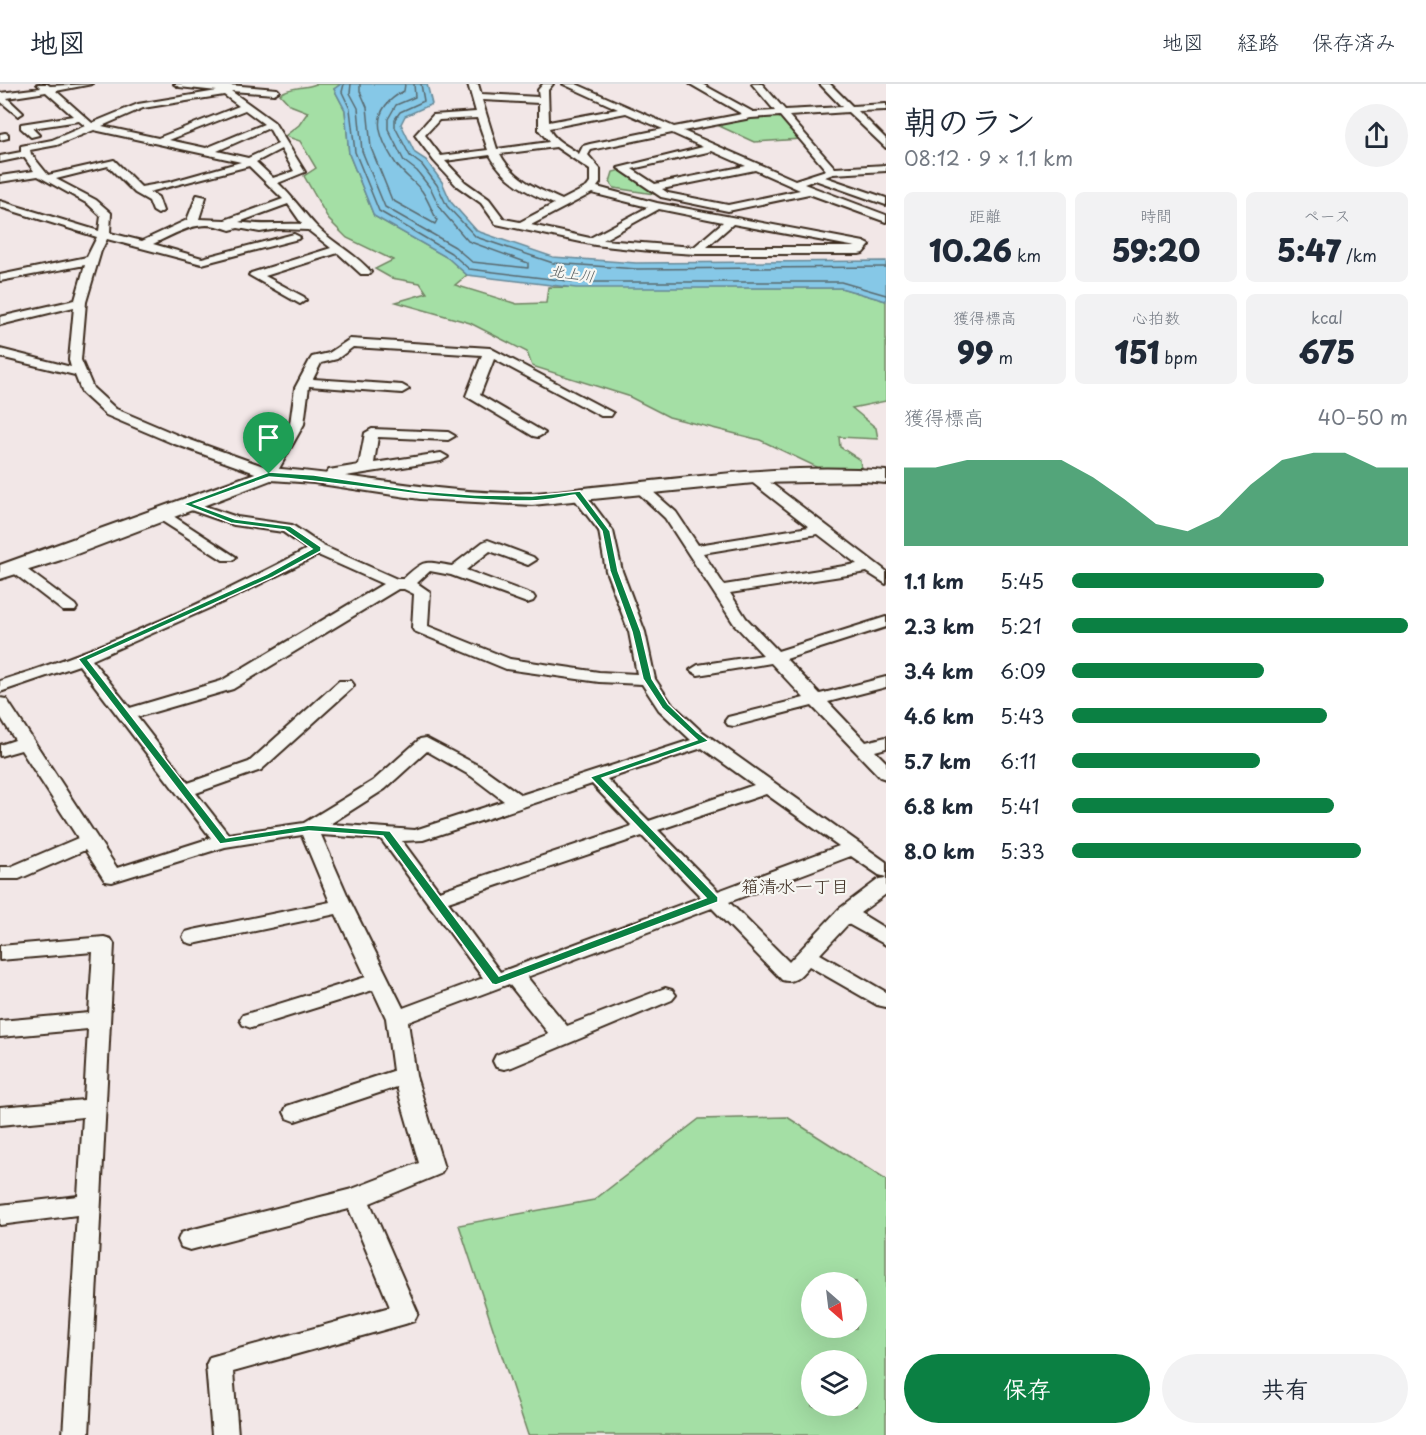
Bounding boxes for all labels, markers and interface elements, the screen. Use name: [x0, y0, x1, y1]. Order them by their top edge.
text: 地図: [30, 20, 86, 63]
text: 地図: [1162, 25, 1204, 57]
text: 経路: [1237, 25, 1279, 57]
text: 保存済み: [1312, 25, 1396, 57]
text: 朝のラン: [904, 95, 1036, 145]
button: share: [1345, 104, 1408, 167]
text: 08:12 · 9 × 1.1 km: [904, 143, 1073, 173]
text: 距離: [969, 203, 1001, 227]
text: 時間: [1140, 203, 1172, 227]
text: ペース: [1303, 203, 1351, 227]
text: 10.26: [929, 227, 1012, 272]
text: 59:20: [1112, 227, 1200, 272]
text: 5:47: [1277, 227, 1341, 272]
text: km: [1012, 243, 1041, 267]
text: /km: [1341, 243, 1377, 267]
water label: 北上川: [548, 258, 596, 287]
text: 獲得標高: [953, 305, 1017, 329]
text: 心拍数: [1132, 305, 1180, 329]
text: kcal: [1311, 305, 1343, 329]
text: 99: [957, 329, 993, 374]
text: 151: [1114, 329, 1159, 374]
text: 675: [1299, 329, 1355, 374]
text: m: [993, 345, 1013, 369]
text: bpm: [1159, 345, 1198, 369]
text: 獲得標高: [904, 402, 984, 432]
text: 40–50 m: [1318, 402, 1408, 432]
pin: [243, 412, 294, 474]
icon: arrive: [252, 421, 285, 454]
text: 1.1 km: [904, 566, 964, 596]
text: 5:45: [1000, 566, 1044, 596]
text: 2.3 km: [904, 611, 974, 641]
text: 5:21: [1000, 611, 1042, 641]
text: 3.4 km: [904, 656, 974, 686]
text: 6:09: [1000, 656, 1046, 686]
text: 4.6 km: [904, 701, 974, 731]
text: 5:43: [1000, 701, 1044, 731]
text: 5.7 km: [904, 746, 971, 776]
text: 6:11: [1000, 746, 1036, 776]
text: 6.8 km: [904, 791, 974, 821]
text: 5:41: [1000, 791, 1040, 821]
text: 8.0 km: [904, 836, 975, 866]
text: 5:33: [1000, 836, 1045, 866]
district label: 箱清水一丁目: [741, 872, 849, 899]
north arrow: [801, 1272, 867, 1338]
map controls: [801, 1272, 867, 1416]
button: layers: [801, 1350, 867, 1416]
button: 保存: [904, 1354, 1150, 1423]
button: 共有: [1162, 1354, 1408, 1423]

